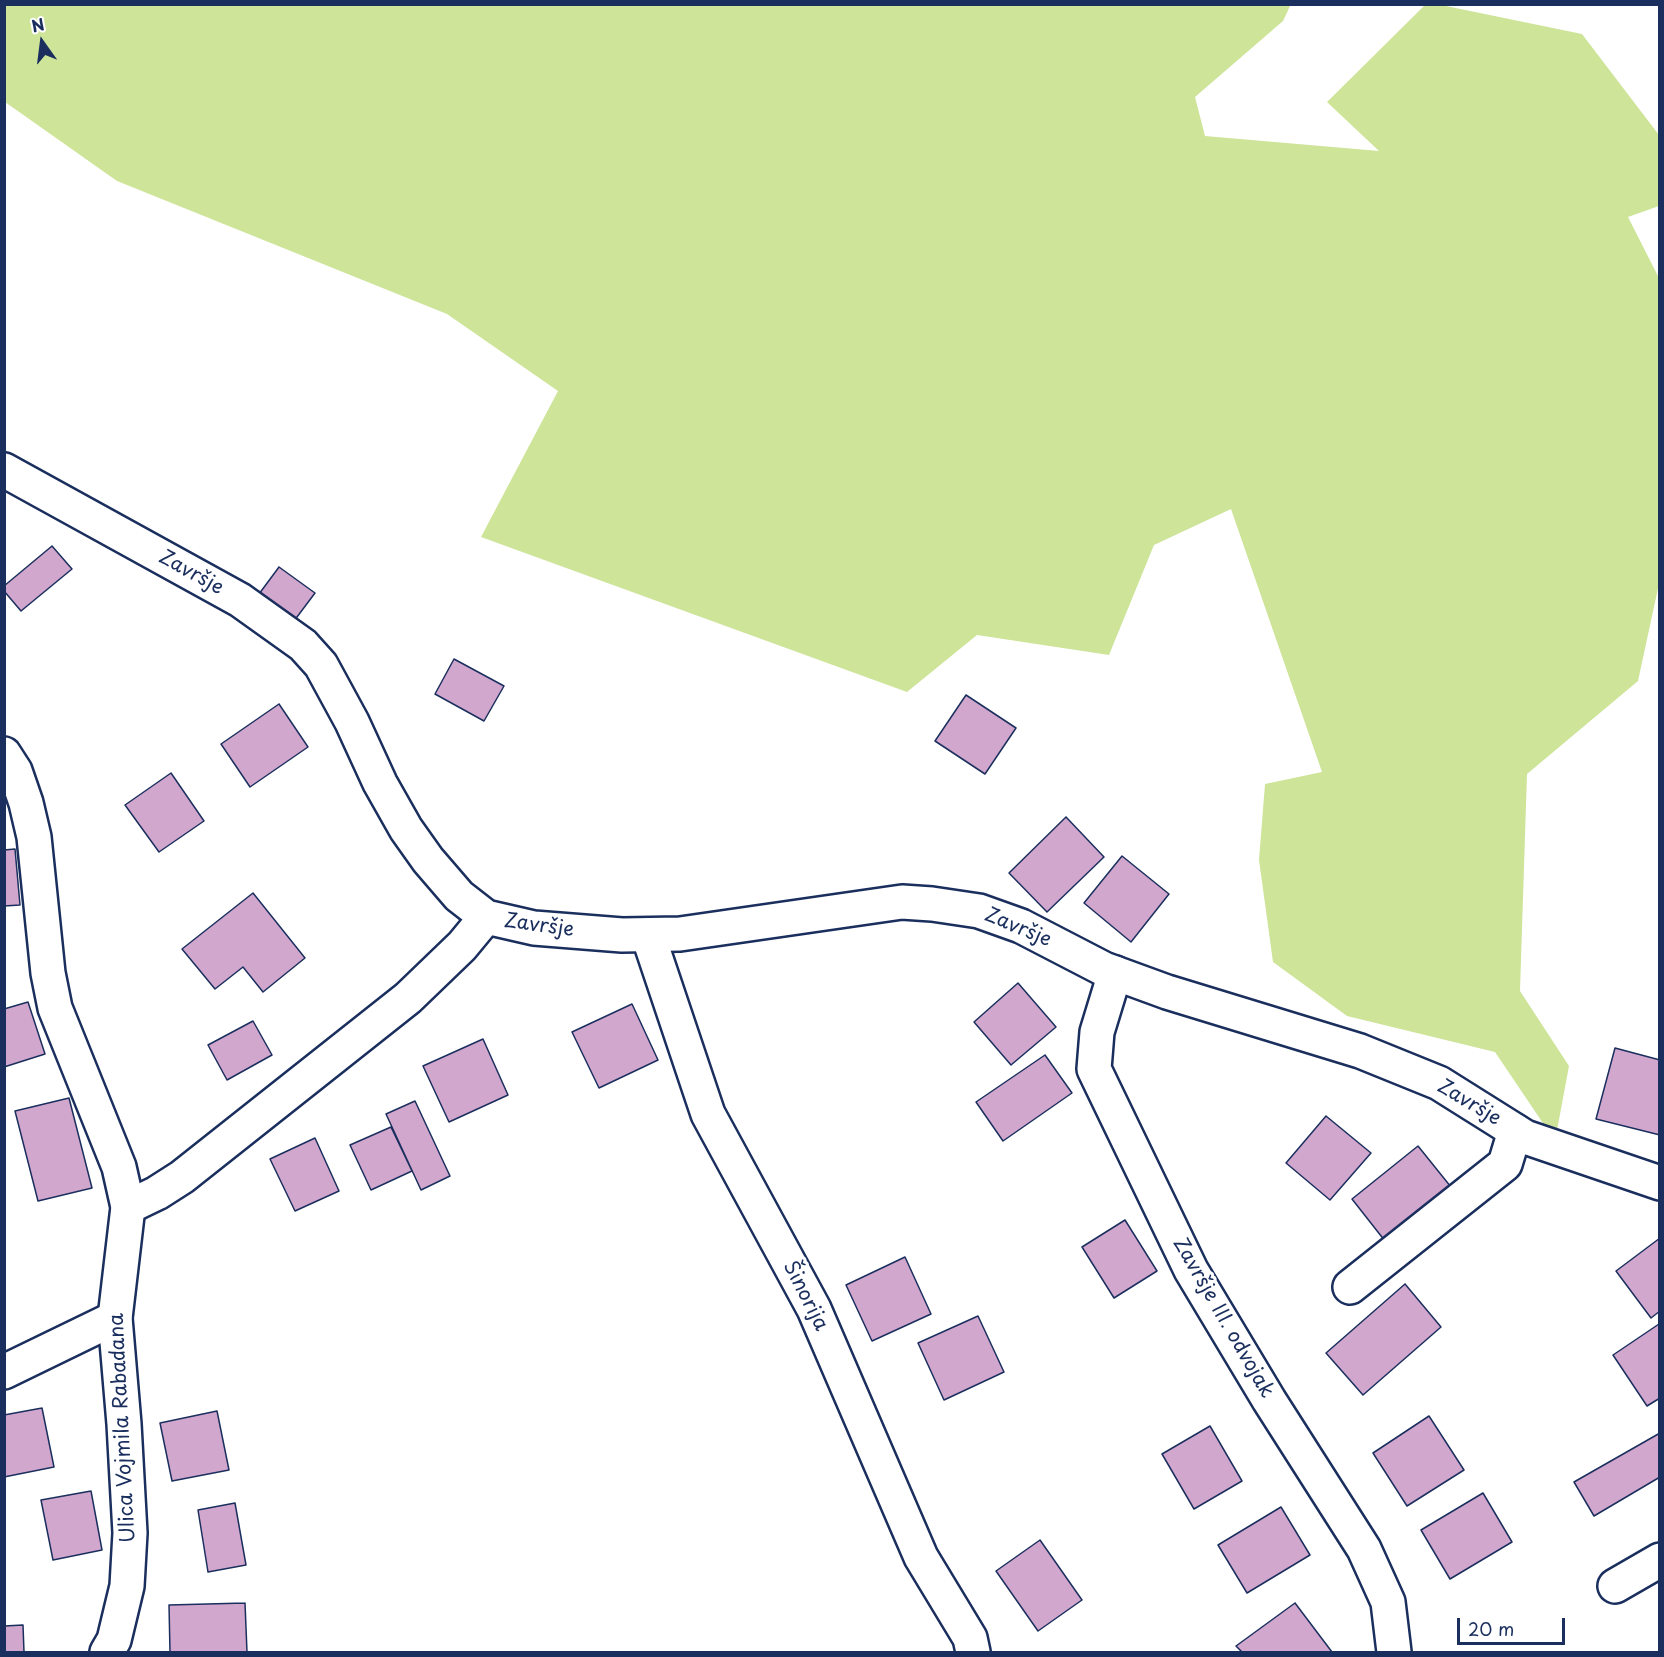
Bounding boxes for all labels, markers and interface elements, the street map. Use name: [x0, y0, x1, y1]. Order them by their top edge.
text: N: [29, 11, 47, 38]
north arrow: [12, 12, 72, 72]
street label: Završje: [155, 546, 227, 600]
street label: Završje: [981, 903, 1055, 953]
street label: Završje: [503, 909, 575, 943]
street label: Završje: [1433, 1075, 1505, 1131]
street label: Završje III. odvojak: [1167, 1234, 1279, 1402]
street label: Šinorija: [777, 1257, 833, 1335]
street label: Ulica Vojmila Rabadana: [105, 1313, 141, 1543]
scale bar: [1460, 1606, 1568, 1644]
text: 20 m: [1468, 1615, 1514, 1642]

